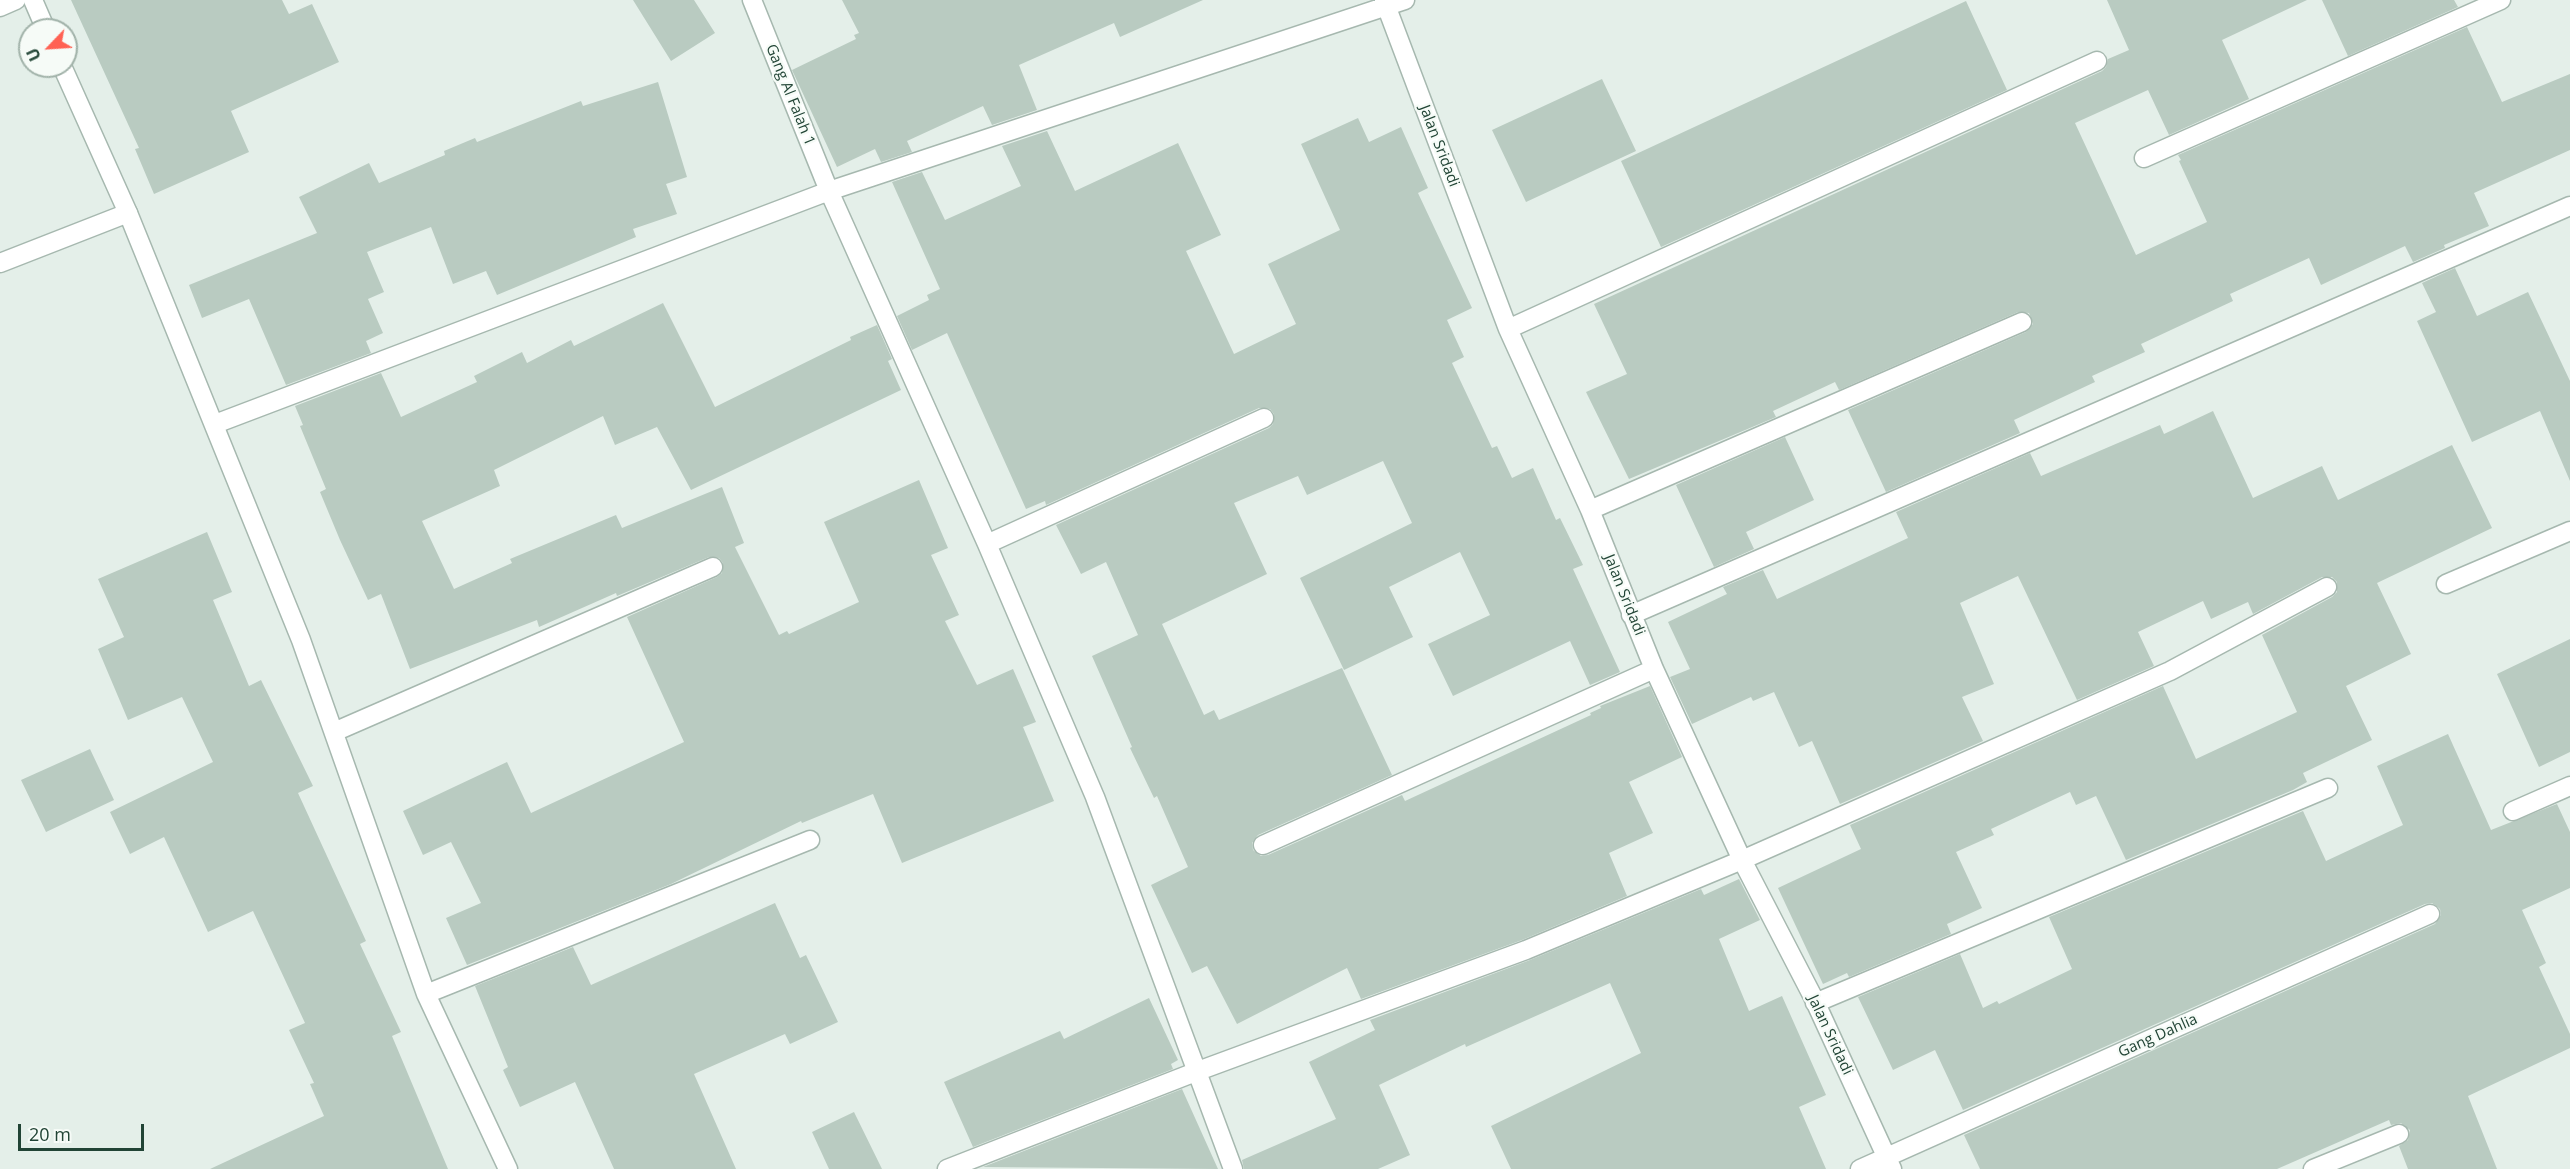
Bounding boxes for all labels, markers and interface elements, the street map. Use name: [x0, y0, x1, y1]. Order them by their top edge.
north arrow: [18, 18, 78, 78]
street label: Gang Al Falah 1: [762, 42, 818, 148]
text: U: [21, 45, 46, 65]
street label: Jalan Sridadi: [1415, 103, 1463, 189]
street label: Jalan Sridadi: [1600, 552, 1648, 638]
street label: Jalan Sridadi: [1804, 992, 1856, 1078]
street label: Gang Dahlia: [2116, 1011, 2200, 1061]
scale bar: [21, 1112, 147, 1150]
text: 20 m: [29, 1122, 71, 1146]

